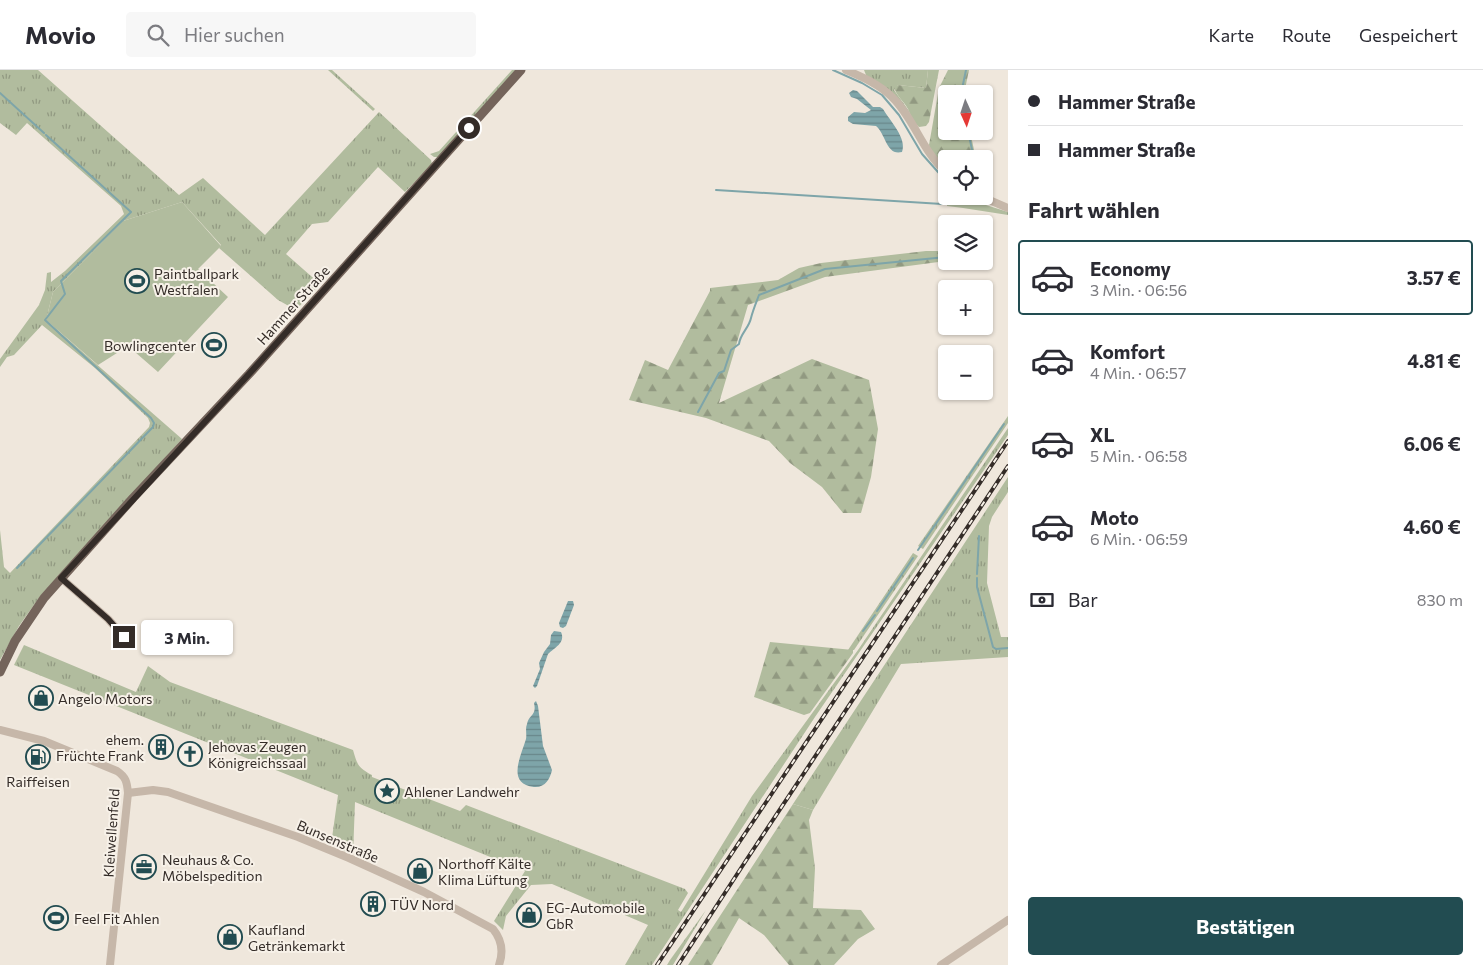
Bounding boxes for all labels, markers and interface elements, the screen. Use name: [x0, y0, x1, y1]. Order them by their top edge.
search box: [126, 12, 476, 57]
text: Movio: [25, 20, 96, 49]
icon: search: [144, 21, 172, 49]
text: Hier suchen: [184, 23, 285, 46]
text: Karte: [1209, 24, 1254, 46]
text: Route: [1282, 24, 1331, 46]
text: Gespeichert: [1359, 24, 1458, 46]
north arrow: [938, 85, 992, 140]
map controls: [938, 85, 993, 400]
text: Hammer Straße: [1058, 90, 1195, 113]
route start: [458, 117, 480, 139]
text: Hammer Straße: [1058, 138, 1195, 161]
button: locate: [938, 150, 993, 205]
text: Fahrt wählen: [1028, 196, 1160, 223]
button: layers: [938, 215, 993, 270]
icon: car: [1030, 255, 1075, 300]
text: Economy: [1090, 257, 1171, 280]
street label: Hammer Straße: [253, 262, 333, 348]
place label: Paintballpark Westfalen: [154, 265, 239, 298]
text: 3.57 €: [1407, 266, 1461, 289]
sports icon: Paintballpark Westfalen: [124, 268, 150, 294]
button: +: [938, 280, 993, 335]
text: 3 Min. · 06:56: [1090, 280, 1187, 299]
sports icon: Bowlingcenter: [201, 332, 227, 358]
place label: Bowlingcenter: [104, 337, 196, 354]
icon: car: [1030, 338, 1075, 383]
text: Komfort: [1090, 340, 1165, 363]
button: −: [938, 345, 993, 400]
text: 4.81 €: [1407, 349, 1461, 372]
text: 4 Min. · 06:57: [1090, 363, 1187, 382]
icon: car: [1030, 421, 1075, 466]
text: XL: [1090, 423, 1115, 446]
text: 6.06 €: [1403, 432, 1461, 455]
text: 5 Min. · 06:58: [1090, 446, 1187, 465]
icon: car: [1030, 504, 1075, 549]
text: Moto: [1090, 506, 1139, 529]
text: 4.60 €: [1403, 515, 1461, 538]
text: 6 Min. · 06:59: [1090, 529, 1188, 548]
icon: cash: [1028, 586, 1056, 614]
text: Bar: [1068, 588, 1098, 611]
text: 830 m: [1417, 590, 1463, 609]
callout: 3 Min.: [142, 620, 234, 654]
route end: [113, 626, 135, 648]
text: 3 Min.: [164, 628, 210, 647]
shop icon: Angelo Motors: [28, 685, 54, 711]
place label: Angelo Motors: [58, 690, 152, 707]
place label: ehem. Früchte Frank: [56, 731, 144, 764]
building icon: ehem. Früchte Frank: [148, 734, 174, 760]
place label: Jehovas Zeugen Königreichssaal: [208, 738, 307, 771]
church icon: Jehovas Zeugen Königreichssaal: [177, 741, 203, 767]
fuel station icon: Raiffeisen: [25, 744, 51, 770]
place label: Raiffeisen: [6, 773, 70, 790]
place icon: Ahlener Landwehr: [374, 778, 400, 804]
place label: Ahlener Landwehr: [404, 783, 520, 800]
street label: Kleiwellenfeld: [99, 788, 123, 878]
street label: Bunsenstraße: [294, 816, 382, 866]
place label: Neuhaus & Co. Möbelspedition: [162, 851, 262, 884]
office icon: Neuhaus & Co. Möbelspedition: [131, 854, 157, 880]
place label: Northoff Kälte Klima Lüftung: [438, 855, 531, 888]
shop icon: Northoff Kälte Klima Lüftung: [407, 858, 433, 884]
building icon: TÜV Nord: [360, 891, 386, 917]
place label: TÜV Nord: [390, 896, 454, 913]
button: Bestätigen: [1028, 897, 1463, 955]
place label: EG-Automobile GbR: [546, 899, 645, 932]
shop icon: EG-Automobile GbR: [516, 902, 542, 928]
sports icon: Feel Fit Ahlen: [43, 905, 69, 931]
place label: Feel Fit Ahlen: [74, 910, 159, 927]
place label: Kaufland Getränkemarkt: [248, 921, 345, 954]
shop icon: Kaufland Getränkemarkt: [217, 924, 243, 950]

